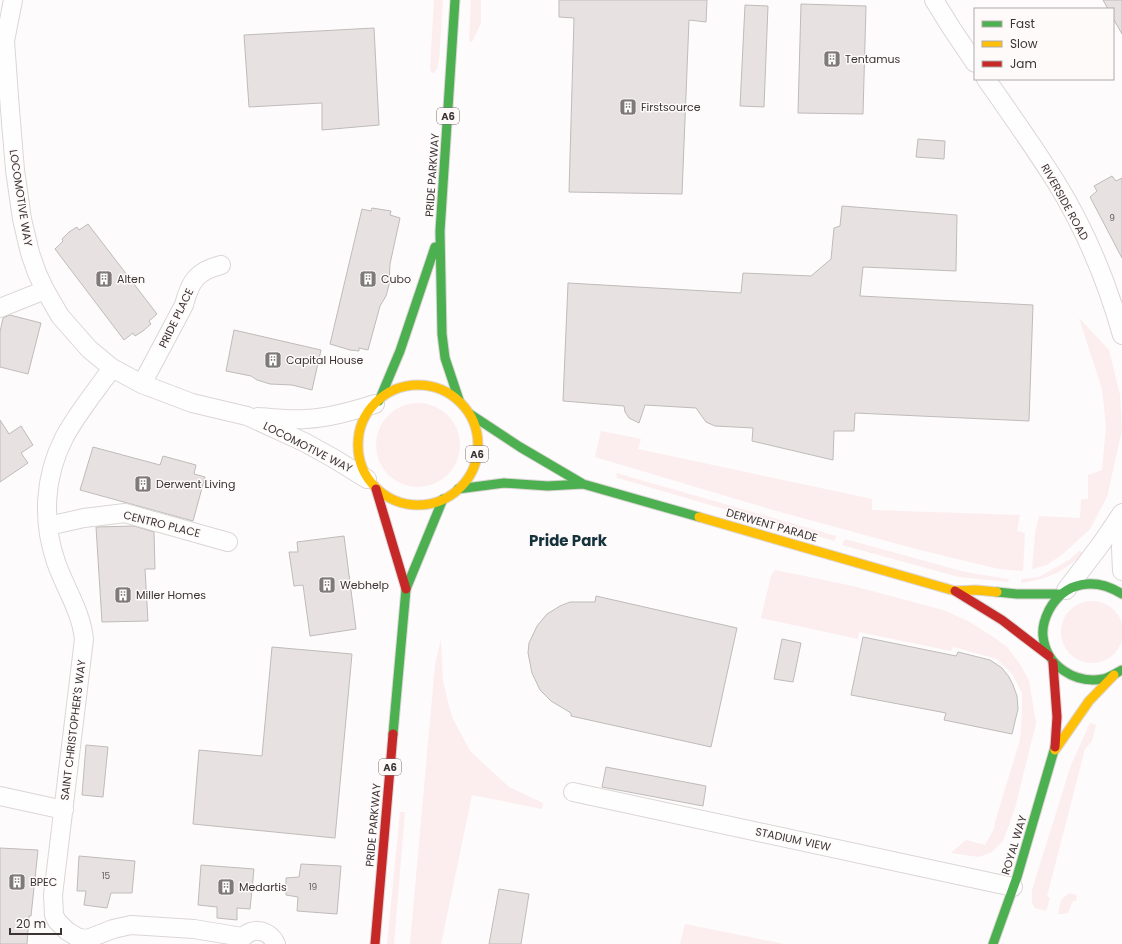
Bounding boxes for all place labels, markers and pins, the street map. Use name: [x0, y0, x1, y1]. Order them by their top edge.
building icon: Tentamus: [822, 49, 842, 69]
place label: Tentamus: [845, 51, 901, 67]
building icon: Firstsource: [618, 97, 638, 117]
place label: Firstsource: [641, 99, 701, 115]
building icon: Alten: [94, 269, 114, 289]
building icon: Cubo: [358, 269, 378, 289]
place label: Alten: [117, 271, 145, 287]
place label: Cubo: [381, 271, 411, 287]
building icon: Capital House: [263, 350, 283, 370]
place label: Capital House: [286, 352, 364, 368]
building icon: Derwent Living: [133, 474, 153, 494]
place label: Derwent Living: [156, 476, 235, 492]
building icon: Webhelp: [317, 575, 337, 595]
place label: Webhelp: [340, 577, 389, 593]
building icon: Miller Homes: [113, 585, 133, 605]
place label: Miller Homes: [136, 587, 206, 603]
building icon: BPEC: [7, 872, 27, 892]
place label: BPEC: [30, 874, 57, 890]
building icon: Medartis: [216, 877, 236, 897]
place label: Medartis: [239, 879, 287, 895]

